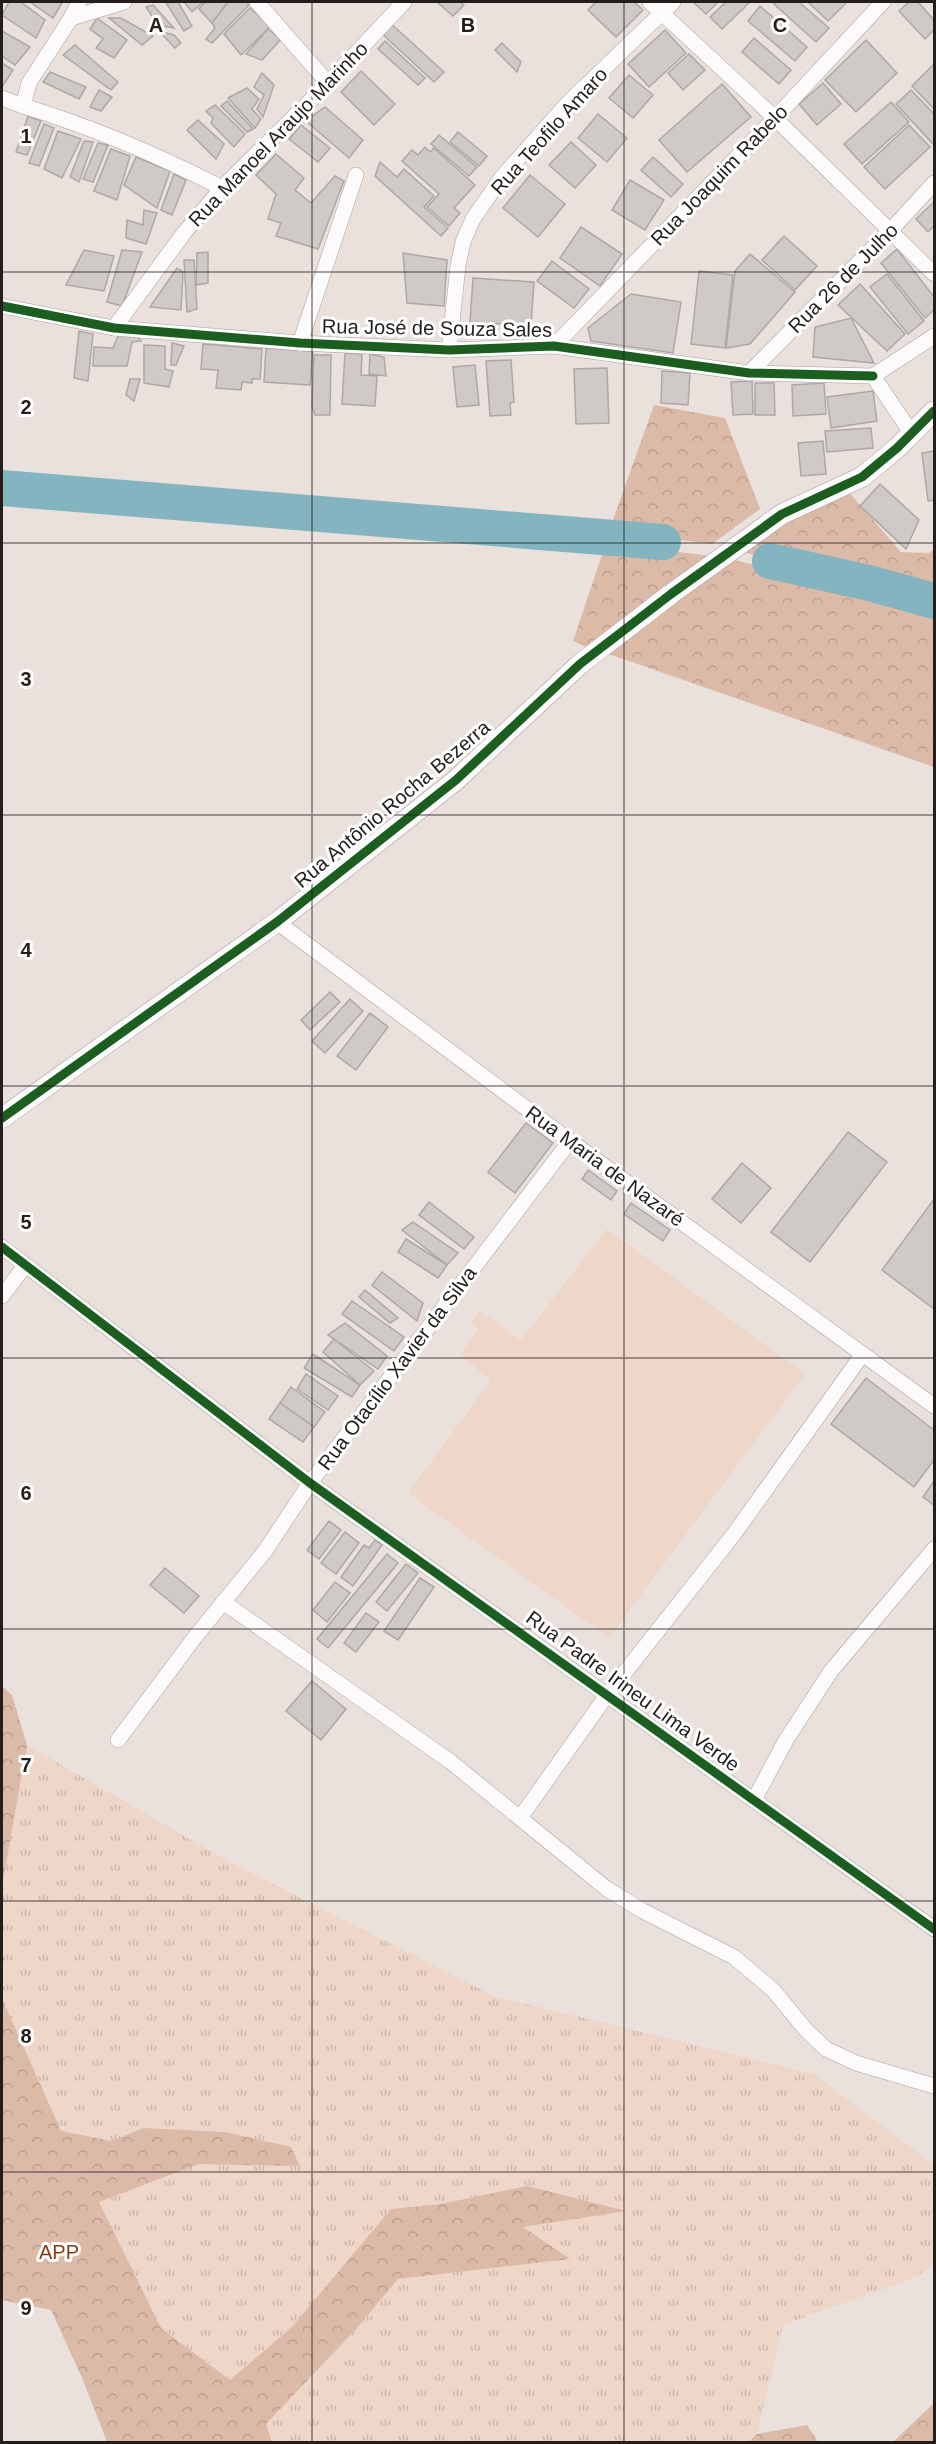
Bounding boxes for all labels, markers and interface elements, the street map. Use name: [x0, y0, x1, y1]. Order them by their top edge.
text: A: [149, 14, 163, 36]
text: B: [461, 14, 475, 36]
text: C: [773, 14, 787, 36]
street label: Rua Manoel Araujo Marinho: [184, 37, 372, 231]
street label: Rua Teofilo Amaro: [486, 63, 612, 199]
street label: Rua Joaquim Rabelo: [646, 100, 792, 250]
text: 1: [20, 125, 32, 147]
street label: Rua 26 de Julho: [784, 219, 902, 337]
street label: Rua José de Souza Sales: [322, 315, 552, 341]
text: 2: [20, 396, 32, 418]
text: 3: [20, 668, 32, 690]
street label: Rua Antônio Rocha Bezerra: [290, 715, 495, 892]
text: 4: [20, 939, 32, 961]
street label: Rua Maria de Nazaré: [522, 1101, 688, 1231]
text: 5: [20, 1211, 32, 1233]
street label: Rua Otacílio Xavier da Silva: [313, 1261, 481, 1474]
text: 6: [20, 1482, 32, 1504]
street label: Rua Padre Irineu Lima Verde: [522, 1606, 744, 1776]
text: 7: [20, 1754, 32, 1776]
text: 8: [20, 2025, 32, 2047]
park label: APP: [39, 2241, 79, 2263]
text: 9: [20, 2297, 32, 2319]

